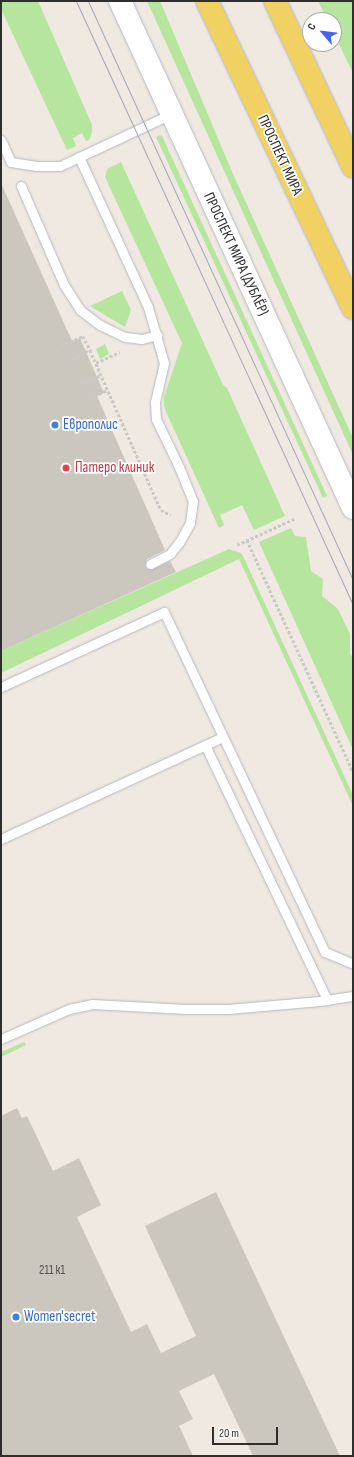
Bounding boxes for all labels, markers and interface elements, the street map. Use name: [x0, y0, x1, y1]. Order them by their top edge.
north arrow: [302, 12, 342, 52]
text: С: [305, 21, 319, 32]
street label: ПРОСПЕКТ МИРА: [254, 112, 306, 198]
street label: ПРОСПЕКТ МИРА (ДУБЛЁР): [200, 190, 272, 318]
place label: Европолис: [63, 416, 118, 434]
marker: Европолис: [50, 420, 60, 430]
place label: Патеро клиник: [75, 459, 154, 477]
marker: Патеро клиник: [60, 462, 72, 474]
house number: 211 к1: [39, 1262, 65, 1278]
place label: Women'secret: [24, 1308, 96, 1326]
marker: Women'secret: [11, 1312, 21, 1322]
scale bar: [214, 1419, 280, 1445]
text: 20 m: [219, 1426, 239, 1441]

